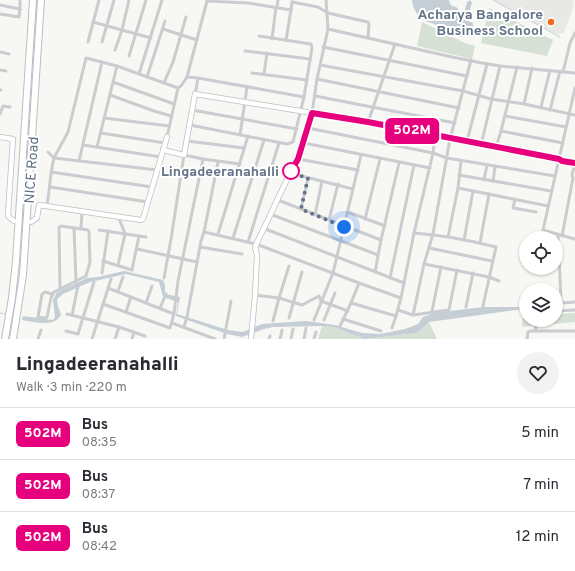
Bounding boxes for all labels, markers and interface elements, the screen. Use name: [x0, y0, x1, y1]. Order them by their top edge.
place label: Acharya Bangalore Business School: [417, 7, 543, 40]
marker: Acharya Bangalore Business School: [546, 17, 556, 27]
line badge: 502M: [384, 118, 440, 144]
text: 502M: [393, 122, 431, 139]
street label: NICE Road: [22, 136, 43, 204]
marker: Lingadeeranahalli: [282, 162, 300, 180]
place label: Lingadeeranahalli: [161, 164, 279, 181]
your location: [334, 217, 354, 237]
map controls: [519, 231, 563, 327]
button: locate: [519, 231, 563, 275]
button: layers: [519, 283, 563, 327]
button: heart: [517, 352, 559, 394]
text: Lingadeeranahalli: [16, 353, 179, 377]
text: Walk · 3 min · 220 m: [16, 380, 127, 396]
text: Bus: [82, 416, 108, 435]
text: 5 min: [521, 424, 559, 443]
text: 502M: [24, 425, 62, 442]
text: 08:35: [82, 435, 117, 451]
text: Bus: [82, 468, 108, 487]
text: 7 min: [523, 476, 559, 495]
text: 502M: [24, 477, 62, 494]
text: 08:37: [82, 487, 115, 503]
text: Bus: [82, 520, 108, 539]
text: 12 min: [516, 528, 559, 547]
text: 502M: [24, 529, 62, 546]
text: 08:42: [82, 539, 117, 555]

